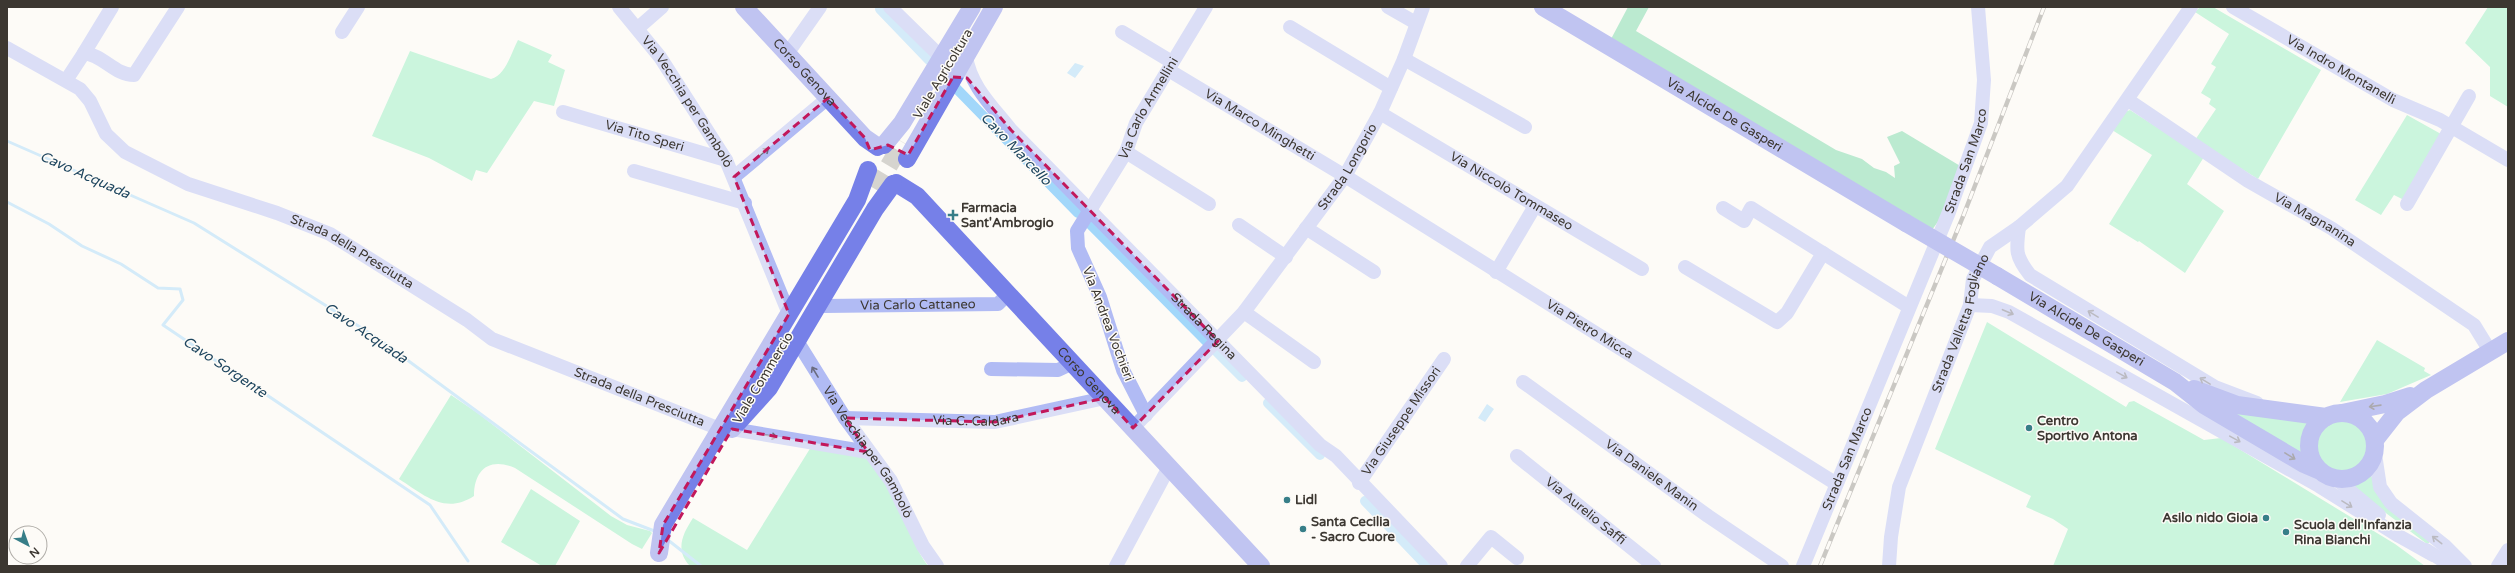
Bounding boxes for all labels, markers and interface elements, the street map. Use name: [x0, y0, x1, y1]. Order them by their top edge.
street label: Viale Agricoltura: [910, 26, 976, 122]
street label: Via Indro Montanelli: [2283, 32, 2398, 108]
street label: Via Vecchia per Gambolò: [638, 33, 736, 170]
street label: Corso Genova: [769, 35, 840, 110]
street label: Via Carlo Armellini: [1115, 54, 1182, 163]
street label: Via Alcide De Gasperi: [1663, 74, 1785, 156]
street label: Via Marco Minghetti: [1202, 86, 1318, 164]
street label: Strada San Marco: [1941, 108, 1990, 216]
water label: Cavo Marcello: [977, 109, 1056, 190]
street label: Via Tito Speri: [603, 117, 686, 155]
street label: Strada Longorio: [1314, 121, 1381, 213]
water label: Cavo Acquada: [37, 148, 134, 203]
one-way arrow: [759, 148, 769, 157]
street label: Via Niccolò Tommaseo: [1447, 148, 1576, 234]
street label: Via Magnanina: [2271, 189, 2359, 250]
place label: Farmacia Sant'Ambrogio: [961, 200, 1054, 231]
marker: Farmacia Sant'Ambrogio: [948, 210, 958, 220]
street label: Strada della Presciutta: [288, 211, 416, 292]
street label: Strada Valletta Fogliano: [1929, 251, 1993, 395]
street label: Via Andrea Vochieri: [1079, 265, 1137, 383]
street label: Via Alcide De Gasperi: [2025, 288, 2147, 370]
street label: Strada Regina: [1167, 290, 1240, 363]
street label: Via Carlo Cattaneo: [860, 296, 976, 314]
street label: Via Pietro Micca: [1543, 296, 1636, 363]
water label: Cavo Acquada: [321, 299, 412, 368]
one-way arrow: [2002, 309, 2014, 316]
one-way arrow: [2087, 309, 2099, 317]
street label: Viale Commercio: [729, 329, 797, 427]
water label: Cavo Sorgente: [180, 333, 271, 402]
street label: Corso Genova: [1054, 344, 1124, 418]
street label: Via Giuseppe Missori: [1358, 363, 1444, 479]
street label: Strada della Presciutta: [572, 364, 707, 430]
one-way arrow: [811, 366, 819, 378]
one-way arrow: [2115, 372, 2127, 380]
one-way arrow: [2199, 376, 2211, 384]
street label: Via Vecchia per Gambolò: [819, 383, 916, 521]
one-way arrow: [2369, 402, 2382, 410]
street label: Strada San Marco: [1819, 405, 1876, 513]
street label: Via C. Caldara: [933, 409, 1020, 431]
place label: Centro Sportivo Antona: [2037, 413, 2138, 444]
marker: Centro Sportivo Antona: [2024, 423, 2034, 433]
one-way arrow: [764, 432, 777, 440]
street label: Via Daniele Manin: [1602, 436, 1702, 514]
one-way arrow: [2229, 436, 2241, 444]
one-way arrow: [2284, 452, 2295, 460]
street label: Via Aurelio Saffi: [1542, 474, 1629, 548]
place label: Lidl: [1295, 492, 1317, 508]
marker: Lidl: [1282, 495, 1292, 505]
one-way arrow: [2341, 501, 2353, 509]
place label: Asilo nido Gioia: [2162, 510, 2258, 526]
marker: Asilo nido Gioia: [2261, 513, 2271, 523]
place label: Santa Cecilia - Sacro Cuore: [1311, 514, 1395, 545]
place label: Scuola dell'Infanzia Rina Bianchi: [2294, 517, 2412, 548]
marker: Santa Cecilia - Sacro Cuore: [1298, 524, 1308, 534]
north arrow: [8, 525, 48, 565]
marker: Scuola dell'Infanzia Rina Bianchi: [2281, 527, 2291, 537]
one-way arrow: [2431, 535, 2442, 544]
text: N: [27, 544, 42, 560]

